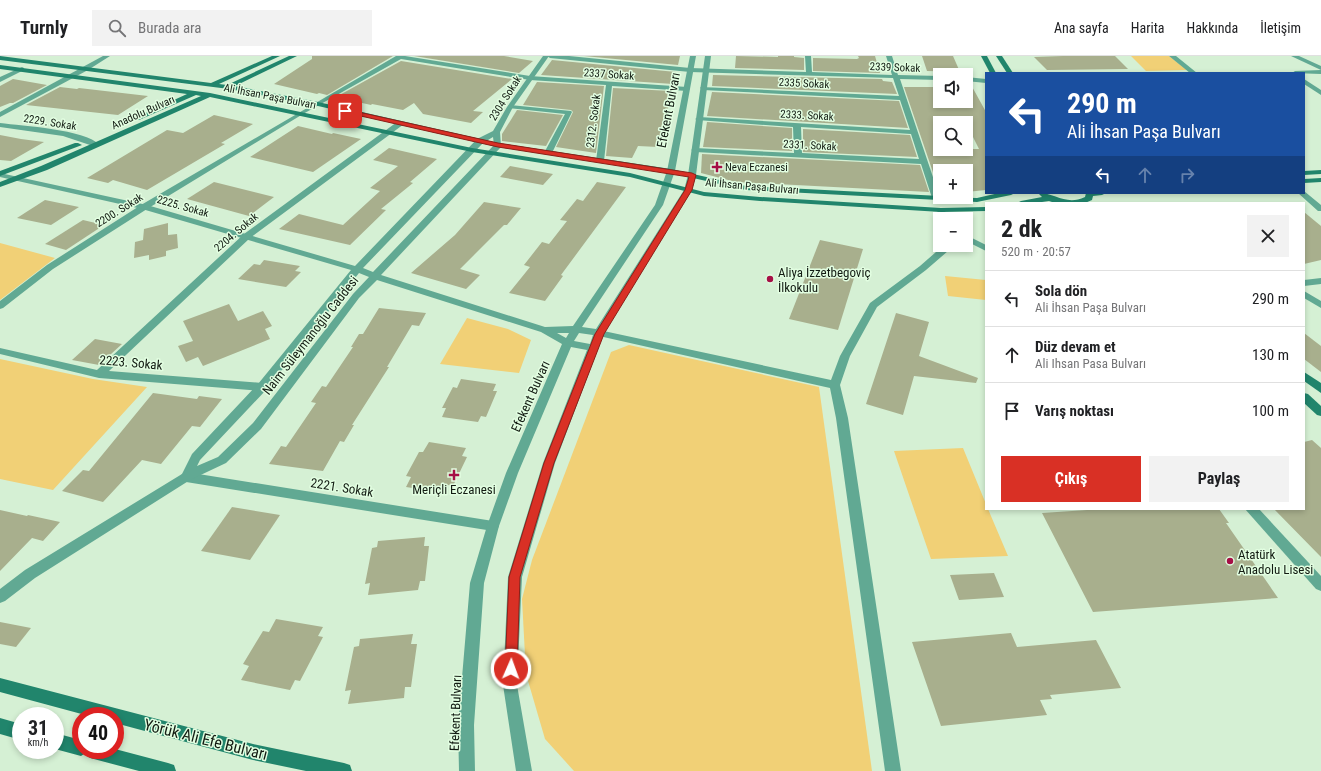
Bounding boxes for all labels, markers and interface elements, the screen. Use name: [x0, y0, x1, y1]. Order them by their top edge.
search box: [92, 10, 372, 46]
text: Turnly: [20, 16, 68, 39]
icon: search: [106, 17, 128, 39]
text: Burada ara: [138, 19, 202, 37]
text: Ana sayfa: [1054, 20, 1109, 36]
text: Harita: [1131, 20, 1164, 36]
text: Hakkında: [1186, 20, 1238, 36]
text: İletişim: [1260, 20, 1301, 36]
street label: 2339 Sokak: [869, 60, 921, 75]
street label: 2337 Sokak: [583, 66, 635, 83]
map controls: [933, 68, 973, 252]
button: sound: [933, 68, 973, 108]
street label: Efekent Bulvarı: [654, 71, 683, 149]
street label: 2304 Sokak: [486, 73, 524, 123]
street label: 2335 Sokak: [778, 76, 830, 91]
street label: Ali İhsan Paşa Bulvarı: [223, 81, 317, 112]
text: 290 m: [1067, 87, 1137, 120]
icon: left: [1001, 88, 1053, 140]
street label: Anadolu Bulvarı: [110, 93, 177, 132]
pin: [328, 94, 362, 128]
street label: 2312. Sokak: [584, 94, 603, 148]
icon: arrive: [334, 100, 356, 122]
street label: 2333. Sokak: [780, 108, 834, 123]
street label: 2229. Sokak: [22, 112, 77, 133]
button: search: [933, 116, 973, 156]
text: Ali İhsan Paşa Bulvarı: [1067, 121, 1221, 142]
street label: 2331. Sokak: [783, 138, 837, 153]
place label: Neva Eczanesi: [725, 161, 788, 174]
marker: Neva Eczanesi: [712, 162, 722, 172]
button: +: [933, 164, 973, 204]
icon: left: [1092, 164, 1114, 186]
icon: ahead: [1134, 164, 1156, 186]
icon: right: [1176, 164, 1198, 186]
street label: Ali İhsan Paşa Bulvarı: [705, 176, 799, 197]
street label: 2200. Sokak: [93, 191, 145, 230]
street label: 2225. Sokak: [155, 193, 210, 220]
street label: 2204. Sokak: [212, 210, 261, 255]
button: −: [933, 212, 973, 252]
text: 2 dk: [1001, 215, 1042, 243]
button: close: [1247, 215, 1289, 257]
text: 520 m · 20:57: [1001, 244, 1071, 259]
place label: Aliya İzzetbegoviç İlkokulu: [778, 265, 870, 295]
street label: Naim Süleymanoğlu Caddesi: [259, 273, 361, 398]
marker: Aliya İzzetbegoviç İlkokulu: [765, 274, 775, 284]
text: Sola dön: [1035, 282, 1087, 300]
icon: left: [1001, 288, 1023, 310]
text: 290 m: [1252, 290, 1289, 308]
text: Ali İhsan Paşa Bulvarı: [1035, 300, 1146, 315]
text: Düz devam et: [1035, 338, 1116, 356]
icon: ahead: [1001, 344, 1023, 366]
text: 130 m: [1252, 346, 1289, 364]
street label: 2223. Sokak: [99, 352, 163, 373]
text: Ali Ihsan Pasa Bulvarı: [1035, 356, 1146, 371]
street label: Efekent Bulvarı: [508, 358, 553, 434]
icon: arrive: [1001, 400, 1023, 422]
text: Varış noktası: [1035, 402, 1114, 420]
text: 100 m: [1252, 402, 1289, 420]
button: Çıkış: [1001, 456, 1141, 502]
button: Paylaş: [1149, 456, 1289, 502]
marker: Meriçli Eczanesi: [449, 470, 459, 480]
street label: 2221. Sokak: [309, 475, 374, 500]
place label: Meriçli Eczanesi: [412, 482, 496, 497]
place label: Atatürk Anadolu Lisesi: [1238, 547, 1313, 577]
marker: Atatürk Anadolu Lisesi: [1225, 556, 1235, 566]
position arrow: [490, 648, 532, 690]
street label: Efekent Bulvarı: [447, 675, 464, 751]
speed limit sign: 40: [72, 707, 124, 759]
street label: Yörük Ali Efe Bulvarı: [142, 715, 270, 764]
text: 31: [28, 716, 48, 740]
text: km/h: [28, 737, 48, 748]

